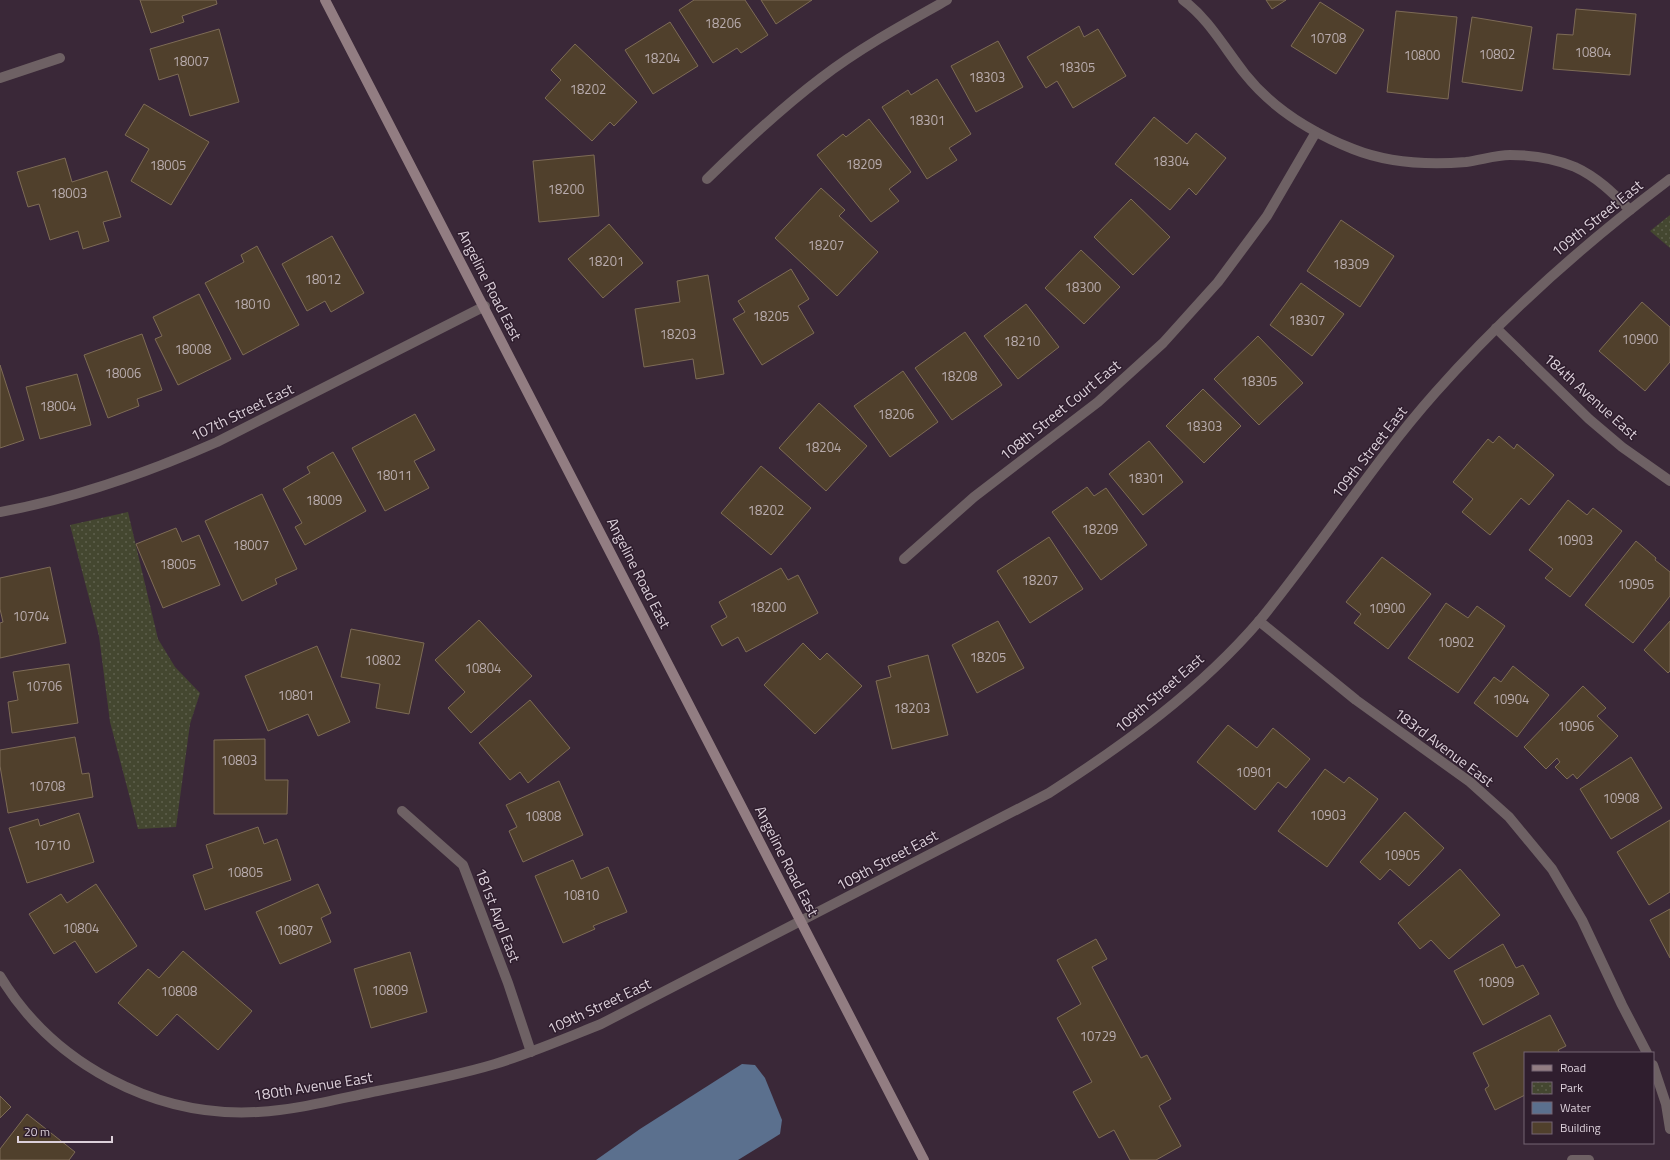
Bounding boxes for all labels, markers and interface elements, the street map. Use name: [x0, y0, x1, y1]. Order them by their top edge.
house number: 18206: [705, 13, 741, 33]
house number: 10708: [1310, 28, 1346, 48]
house number: 10804: [1575, 42, 1611, 62]
house number: 10802: [1479, 44, 1515, 64]
house number: 10800: [1404, 45, 1440, 65]
house number: 18204: [644, 48, 680, 68]
house number: 18007: [173, 51, 209, 71]
house number: 18305: [1059, 57, 1095, 77]
house number: 18303: [969, 67, 1005, 87]
house number: 18202: [570, 79, 606, 99]
house number: 18301: [909, 110, 945, 130]
house number: 18304: [1153, 151, 1189, 171]
house number: 18209: [846, 154, 882, 174]
house number: 18005: [150, 155, 186, 175]
street label: 109th Street East: [1546, 173, 1648, 262]
house number: 18200: [548, 179, 584, 199]
house number: 18003: [51, 183, 87, 203]
street label: Angeline Road East: [452, 226, 528, 345]
house number: 18207: [808, 235, 844, 255]
house number: 18201: [588, 251, 624, 271]
house number: 18309: [1333, 254, 1369, 274]
house number: 18012: [305, 269, 341, 289]
house number: 18300: [1065, 277, 1101, 297]
house number: 18010: [234, 294, 270, 314]
house number: 18205: [753, 306, 789, 326]
house number: 18307: [1289, 310, 1325, 330]
house number: 18203: [660, 324, 696, 344]
house number: 10900: [1622, 329, 1658, 349]
house number: 18210: [1004, 331, 1040, 351]
house number: 18008: [175, 339, 211, 359]
street label: 184th Avenue East: [1539, 347, 1644, 445]
street label: 108th Street Court East: [995, 354, 1126, 466]
house number: 18006: [105, 363, 141, 383]
house number: 18208: [941, 366, 977, 386]
house number: 18305: [1241, 371, 1277, 391]
street label: 107th Street East: [187, 377, 298, 447]
house number: 18004: [40, 396, 76, 416]
street label: 109th Street East: [1326, 400, 1413, 503]
house number: 18206: [878, 404, 914, 424]
house number: 18303: [1186, 416, 1222, 436]
house number: 18204: [805, 437, 841, 457]
house number: 18011: [376, 465, 412, 485]
house number: 18301: [1128, 468, 1164, 488]
house number: 18009: [306, 490, 342, 510]
house number: 18202: [748, 500, 784, 520]
street label: Angeline Road East: [601, 514, 677, 633]
house number: 18209: [1082, 519, 1118, 539]
house number: 10903: [1557, 530, 1593, 550]
house number: 18007: [233, 535, 269, 555]
house number: 18005: [160, 554, 196, 574]
house number: 18207: [1022, 570, 1058, 590]
house number: 10905: [1618, 574, 1654, 594]
house number: 18200: [750, 597, 786, 617]
house number: 10900: [1369, 598, 1405, 618]
house number: 10704: [13, 606, 49, 626]
house number: 10902: [1438, 632, 1474, 652]
house number: 18205: [970, 647, 1006, 667]
street label: 109th Street East: [1109, 647, 1209, 738]
house number: 10802: [365, 650, 401, 670]
house number: 10804: [465, 658, 501, 678]
house number: 10706: [26, 676, 62, 696]
house number: 10801: [278, 685, 314, 705]
house number: 10904: [1493, 689, 1529, 709]
house number: 18203: [894, 698, 930, 718]
street label: 183rd Avenue East: [1389, 702, 1499, 793]
house number: 10906: [1558, 716, 1594, 736]
house number: 10803: [221, 750, 257, 770]
house number: 10901: [1236, 762, 1272, 782]
house number: 10708: [29, 776, 65, 796]
house number: 10908: [1603, 788, 1639, 808]
street label: Angeline Road East: [749, 802, 825, 921]
house number: 10903: [1310, 805, 1346, 825]
house number: 10808: [525, 806, 561, 826]
street label: 109th Street East: [832, 823, 942, 896]
house number: 10710: [34, 835, 70, 855]
house number: 10905: [1384, 845, 1420, 865]
house number: 10805: [227, 862, 263, 882]
street label: 181st Avpl East: [469, 864, 527, 966]
house number: 10810: [563, 885, 599, 905]
house number: 10804: [63, 918, 99, 938]
house number: 10807: [277, 920, 313, 940]
street label: 109th Street East: [543, 972, 655, 1040]
house number: 10909: [1478, 972, 1514, 992]
house number: 10809: [372, 980, 408, 1000]
house number: 10808: [161, 981, 197, 1001]
house number: 10729: [1080, 1026, 1116, 1046]
legend: [1524, 1052, 1654, 1144]
text: Road: [1560, 1058, 1586, 1077]
street label: 180th Avenue East: [252, 1065, 375, 1107]
text: Park: [1560, 1078, 1583, 1097]
text: Water: [1560, 1098, 1591, 1117]
scale bar: [18, 1118, 112, 1144]
text: Building: [1560, 1118, 1601, 1137]
text: 20 m: [24, 1122, 50, 1141]

